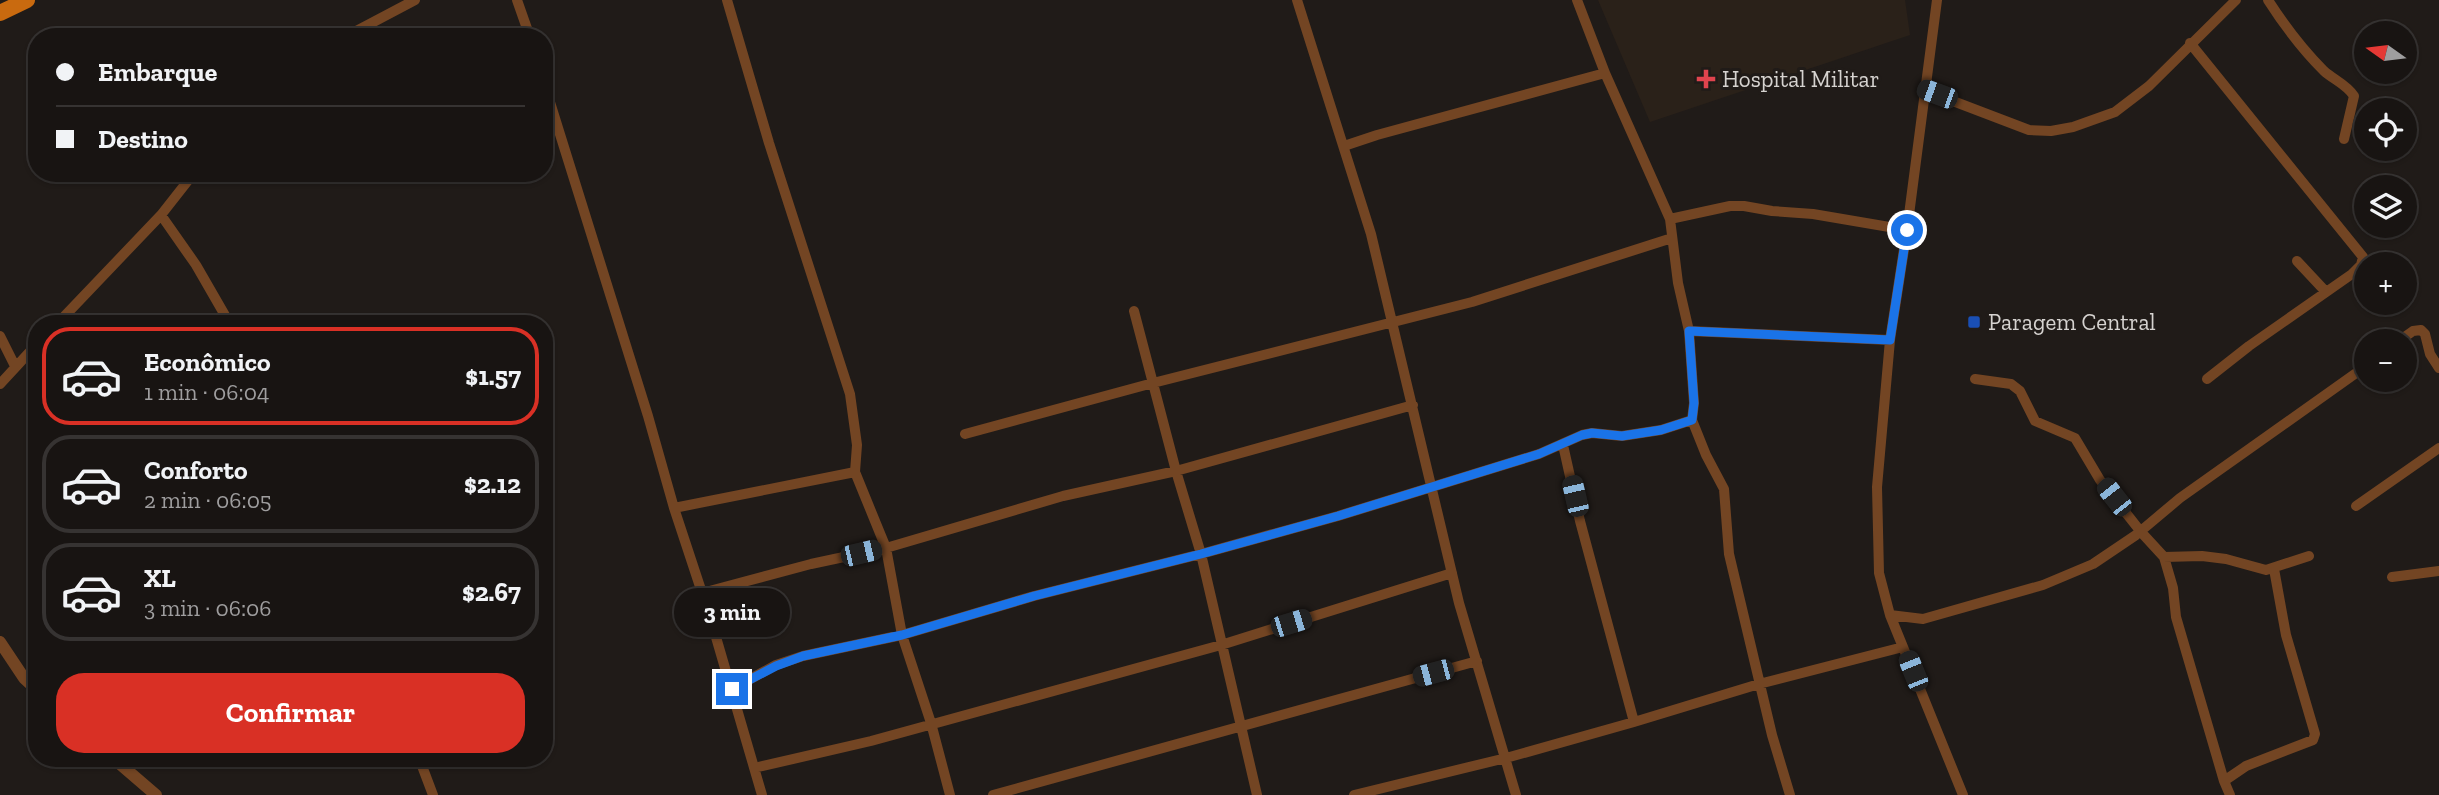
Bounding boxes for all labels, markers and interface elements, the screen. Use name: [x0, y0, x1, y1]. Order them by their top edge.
north arrow: [2354, 21, 2417, 84]
map controls: [2354, 21, 2417, 392]
text: Embarque: [98, 56, 217, 88]
place label: Hospital Militar: [1722, 65, 1879, 93]
marker: Hospital Militar: [1696, 69, 1716, 89]
car: [1914, 77, 1961, 111]
button: locate: [2354, 98, 2417, 161]
text: Destino: [98, 123, 188, 155]
button: layers: [2354, 175, 2417, 238]
route start: [1891, 214, 1923, 246]
button: +: [2354, 252, 2417, 315]
place label: Paragem Central: [1988, 308, 2156, 336]
marker: Paragem Central: [1966, 314, 1982, 330]
button: −: [2354, 329, 2417, 392]
icon: car: [60, 345, 123, 408]
text: Econômico: [144, 346, 271, 378]
text: $1.57: [465, 360, 521, 392]
text: 1 min · 06:04: [144, 378, 269, 406]
icon: car: [60, 453, 123, 516]
text: Conforto: [144, 454, 248, 486]
text: $2.12: [464, 468, 521, 500]
car: [1561, 473, 1590, 519]
car: [2093, 474, 2136, 520]
text: 2 min · 06:05: [144, 486, 272, 514]
car: [839, 538, 884, 568]
icon: car: [60, 561, 123, 624]
text: XL: [144, 562, 176, 594]
text: $2.67: [462, 576, 521, 608]
callout: 3 min: [674, 588, 790, 636]
text: 3 min · 06:06: [144, 594, 272, 622]
text: 3 min: [703, 598, 761, 626]
car: [1268, 607, 1315, 639]
car: [1896, 648, 1931, 694]
car: [1410, 657, 1457, 689]
button: Confirmar: [56, 673, 525, 753]
route end: [716, 673, 748, 705]

